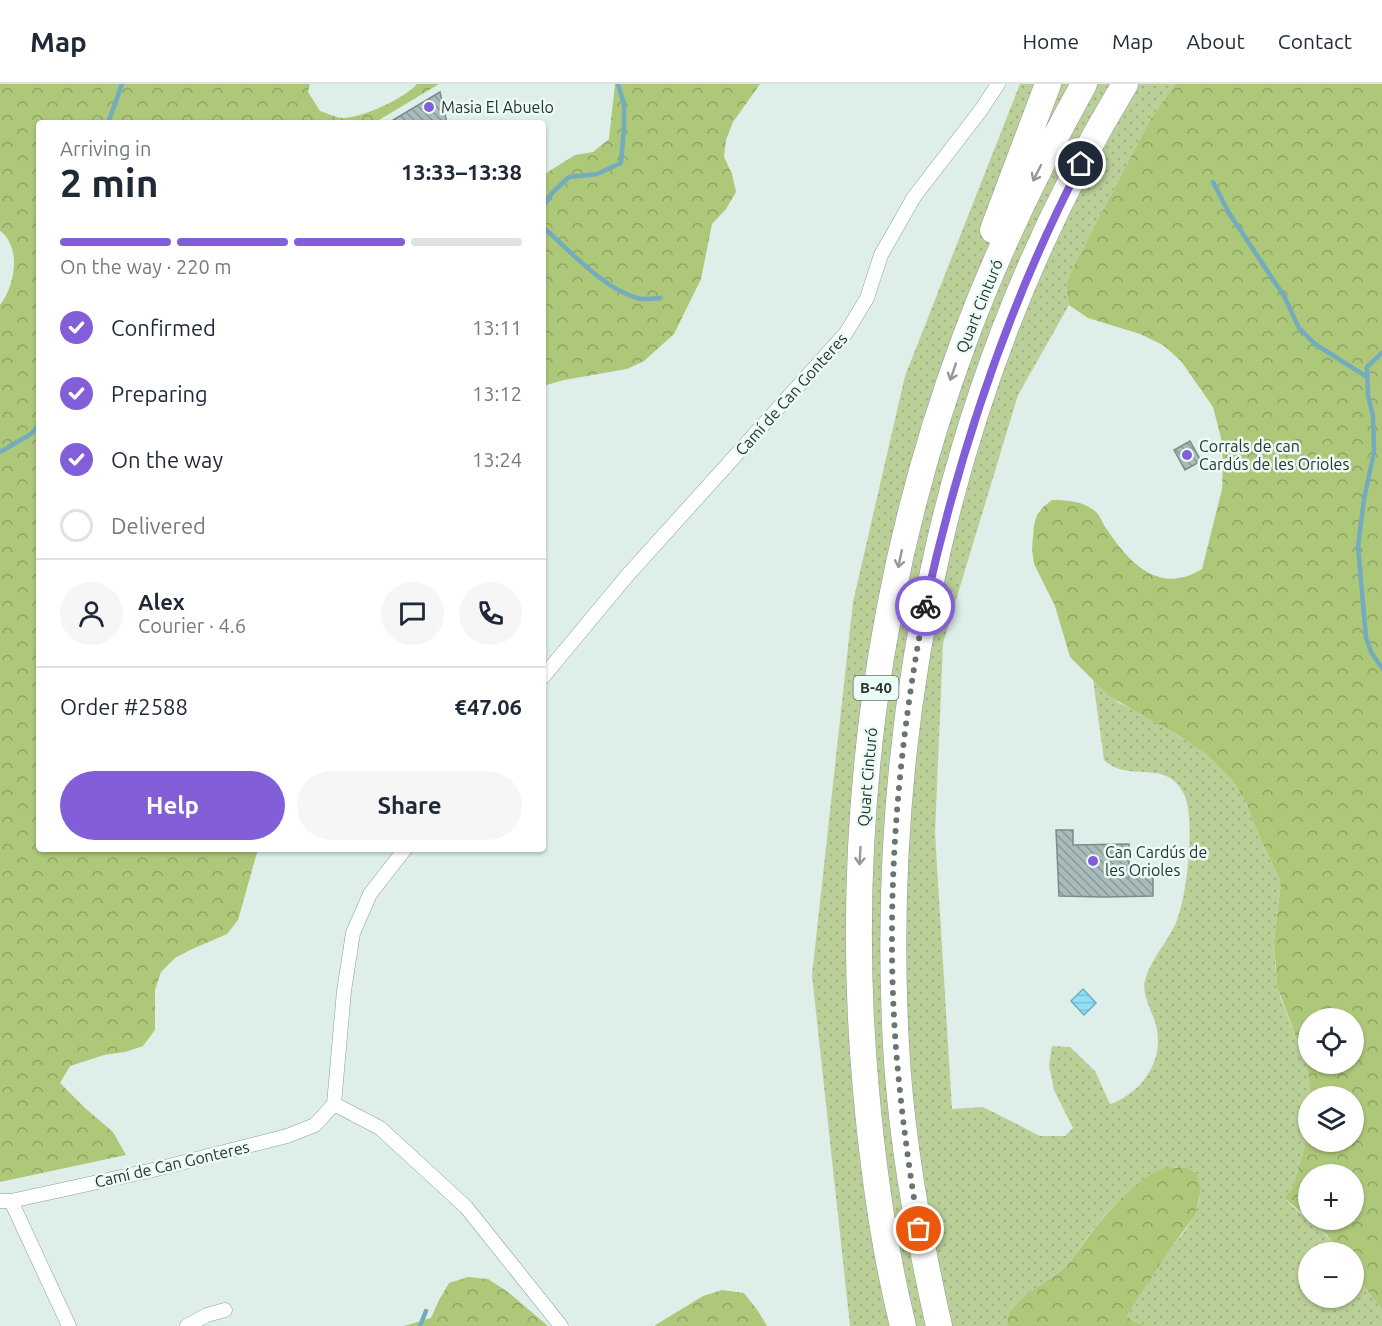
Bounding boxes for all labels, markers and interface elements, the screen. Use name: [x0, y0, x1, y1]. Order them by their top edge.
text: Map: [30, 26, 87, 57]
text: Home: [1022, 29, 1079, 53]
text: Map: [1112, 29, 1153, 53]
text: About: [1186, 29, 1245, 53]
text: Contact: [1278, 29, 1352, 53]
place label: Masia El Abuelo: [441, 98, 554, 116]
marker: Masia El Abuelo: [422, 100, 436, 114]
text: Arriving in: [60, 137, 151, 160]
pin: [1055, 138, 1106, 189]
icon: home: [1064, 147, 1097, 180]
text: 13:33–13:38: [401, 159, 522, 184]
text: 2 min: [60, 161, 159, 204]
one-way arrow: [1030, 163, 1042, 181]
text: On the way · 220 m: [60, 255, 232, 278]
street label: Quart Cinturó: [952, 257, 1006, 355]
icon: check: [60, 311, 93, 344]
text: Confirmed: [111, 315, 216, 340]
text: 13:11: [472, 316, 522, 339]
street label: Camí de Can Gonteres: [731, 329, 851, 459]
one-way arrow: [947, 362, 958, 381]
icon: check: [60, 377, 93, 410]
text: Preparing: [111, 381, 208, 406]
text: 13:12: [472, 382, 522, 405]
place label: Corrals de can Cardús de les Orioles: [1199, 437, 1349, 473]
icon: check: [60, 443, 93, 476]
text: On the way: [111, 447, 223, 472]
text: 13:24: [472, 448, 522, 471]
marker: Corrals de can Cardús de les Orioles: [1180, 448, 1194, 462]
text: Delivered: [111, 513, 206, 538]
one-way arrow: [893, 549, 905, 568]
courier: [895, 576, 955, 636]
button: person: [60, 582, 123, 645]
button: chat: [381, 582, 444, 645]
button: phone: [459, 582, 522, 645]
text: Alex: [138, 589, 185, 614]
icon: bike: [909, 590, 942, 623]
text: Courier · 4.6: [138, 614, 246, 637]
road number: B-40: [854, 676, 898, 700]
text: Order #2588: [60, 694, 188, 719]
text: €47.06: [455, 694, 522, 719]
street label: Quart Cinturó: [854, 727, 880, 827]
button: Help: [60, 771, 285, 840]
button: Share: [297, 771, 522, 840]
place label: Can Cardús de les Orioles: [1105, 843, 1207, 879]
one-way arrow: [855, 846, 866, 866]
marker: Can Cardús de les Orioles: [1086, 854, 1100, 868]
map controls: [1298, 1008, 1364, 1308]
button: locate: [1298, 1008, 1364, 1074]
button: layers: [1298, 1086, 1364, 1152]
street label: Camí de Can Gonteres: [93, 1137, 251, 1191]
button: +: [1298, 1164, 1364, 1230]
pin: [893, 1203, 944, 1254]
icon: bag: [902, 1212, 935, 1245]
button: −: [1298, 1242, 1364, 1308]

